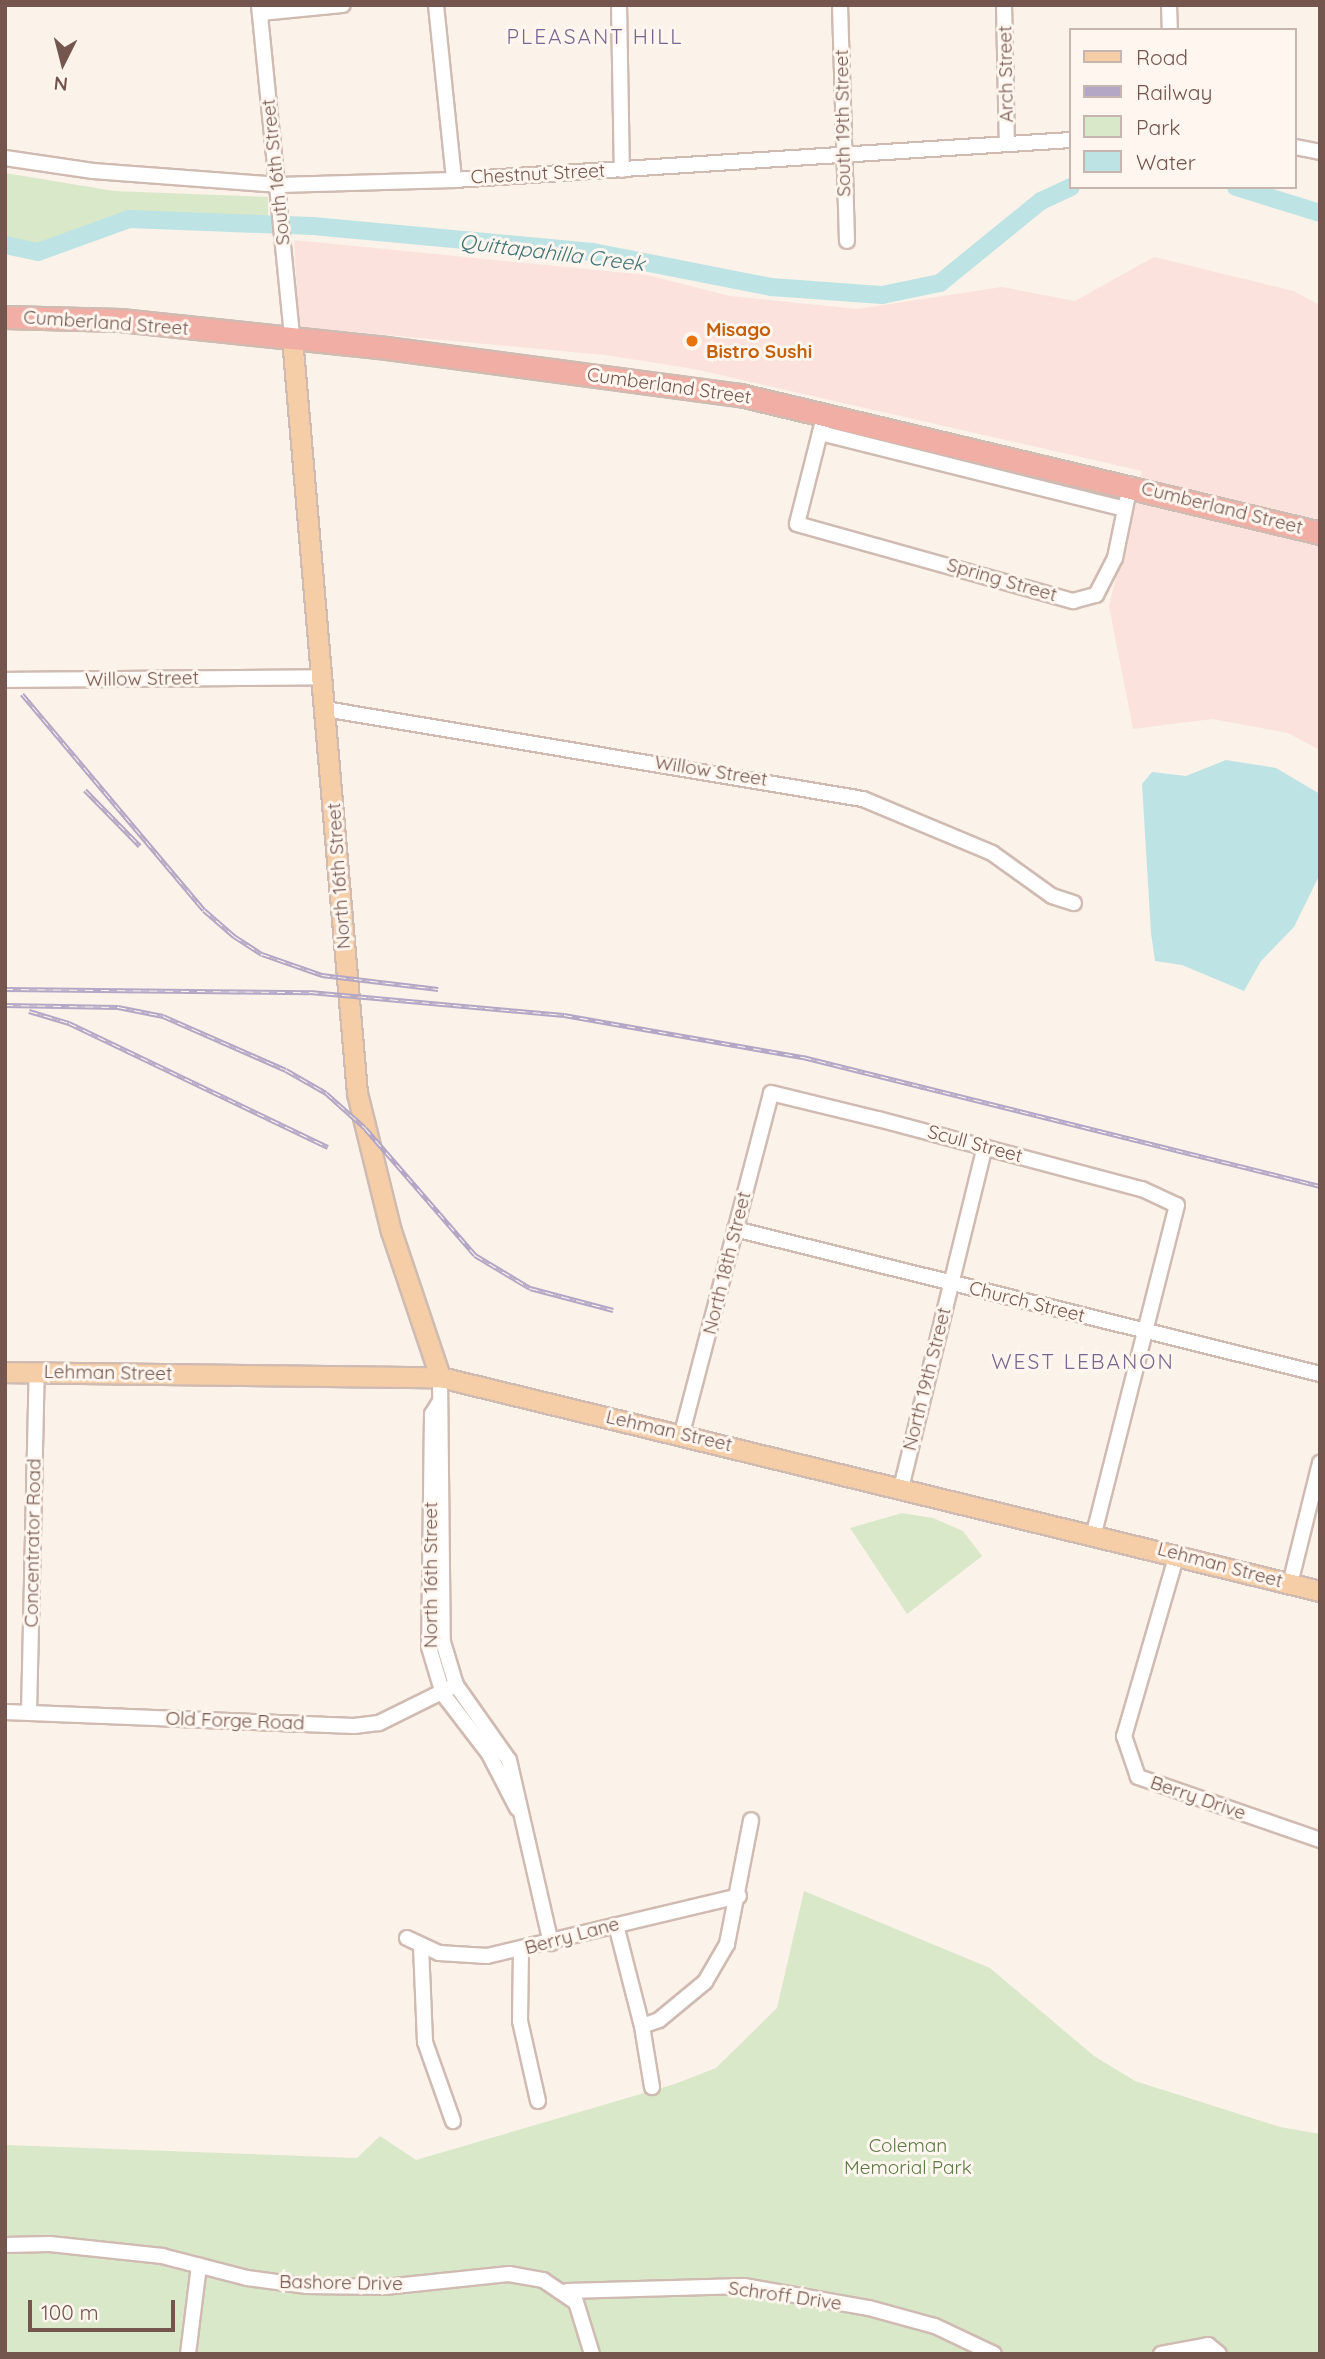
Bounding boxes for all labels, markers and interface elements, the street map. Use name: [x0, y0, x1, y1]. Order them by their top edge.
district label: PLEASANT HILL: [508, 23, 682, 49]
street label: Arch Street: [994, 25, 1018, 123]
north arrow: [28, 28, 98, 98]
legend: [1070, 28, 1297, 189]
text: Road: [1136, 44, 1188, 70]
street label: South 19th Street: [830, 49, 856, 197]
text: N: [53, 71, 69, 97]
text: Railway: [1136, 79, 1212, 105]
street label: South 16th Street: [257, 98, 295, 246]
text: Park: [1136, 114, 1180, 140]
text: Water: [1136, 149, 1196, 175]
street label: Chestnut Street: [470, 159, 606, 189]
water label: Quittapahilla Creek: [458, 228, 646, 276]
street label: Cumberland Street: [23, 306, 189, 340]
place label: Misago Bistro Sushi: [706, 319, 812, 363]
marker: Misago Bistro Sushi: [684, 333, 700, 349]
street label: Cumberland Street: [585, 363, 753, 409]
street label: Cumberland Street: [1139, 477, 1305, 539]
street label: Spring Street: [944, 553, 1060, 607]
street label: Willow Street: [85, 667, 199, 691]
street label: Willow Street: [653, 751, 769, 791]
street label: North 16th Street: [323, 802, 355, 950]
street label: Scull Street: [925, 1120, 1025, 1168]
street label: North 18th Street: [698, 1189, 756, 1337]
street label: Church Street: [967, 1277, 1087, 1327]
street label: North 19th Street: [898, 1305, 956, 1453]
district label: WEST LEBANON: [993, 1348, 1173, 1374]
street label: Lehman Street: [44, 1360, 172, 1386]
street label: Lehman Street: [604, 1405, 734, 1457]
street label: Concentrator Road: [20, 1458, 46, 1628]
street label: North 16th Street: [420, 1502, 442, 1648]
street label: Lehman Street: [1155, 1537, 1285, 1593]
street label: Old Forge Road: [165, 1707, 305, 1735]
street label: Berry Drive: [1147, 1771, 1249, 1825]
street label: Berry Lane: [522, 1912, 622, 1960]
park label: Coleman Memorial Park: [844, 2135, 972, 2179]
street label: Bashore Drive: [279, 2271, 403, 2295]
street label: Schroff Drive: [727, 2277, 843, 2315]
scale bar: [32, 2286, 178, 2330]
text: 100 m: [41, 2299, 99, 2325]

